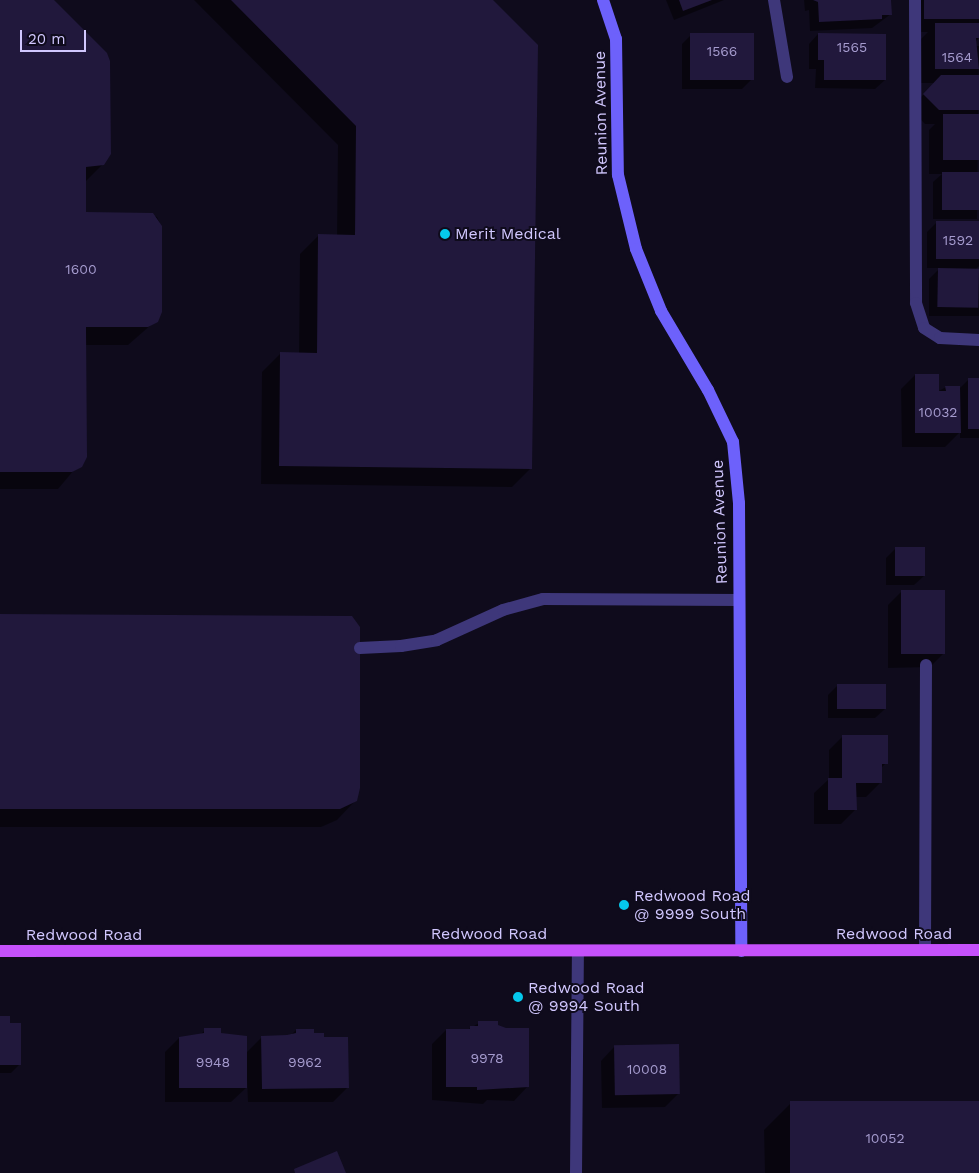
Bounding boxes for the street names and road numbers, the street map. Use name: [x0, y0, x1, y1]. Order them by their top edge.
street label: Reunion Avenue: [590, 50, 612, 176]
street label: Reunion Avenue: [708, 459, 732, 585]
street label: Redwood Road: [431, 924, 547, 944]
street label: Redwood Road: [836, 924, 952, 944]
street label: Redwood Road: [26, 925, 142, 945]

